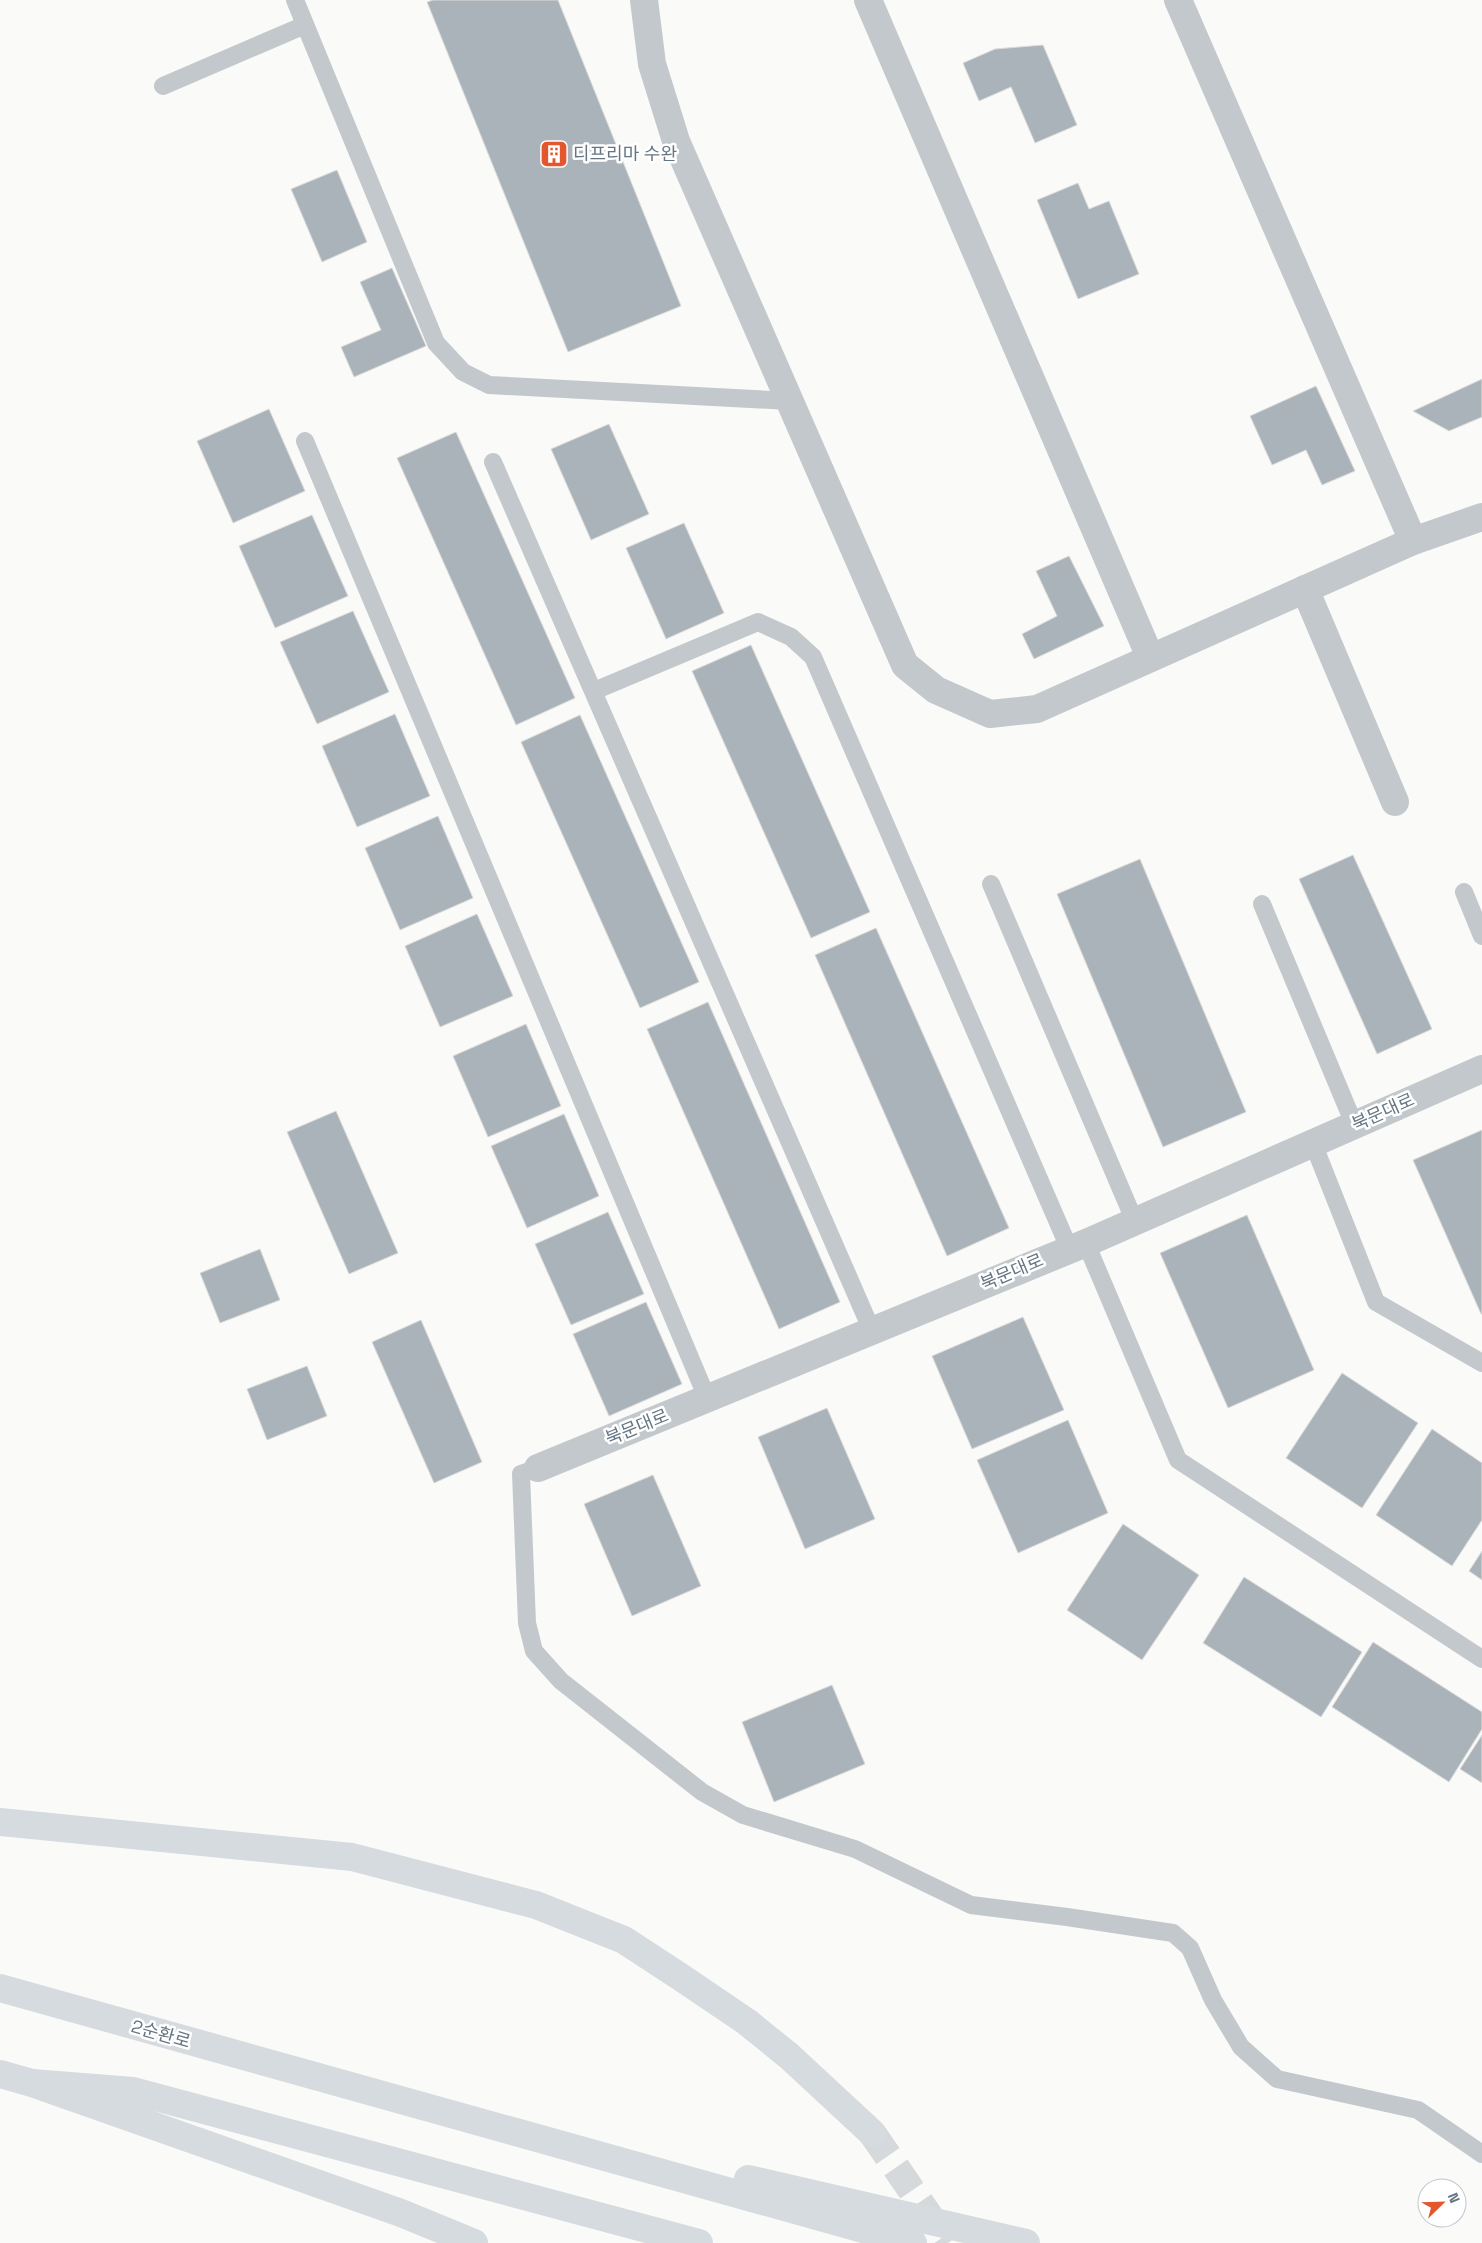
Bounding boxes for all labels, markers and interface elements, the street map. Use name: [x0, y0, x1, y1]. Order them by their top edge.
building icon: 디프리마 수완: [539, 139, 569, 169]
place label: 디프리마 수완: [573, 142, 677, 165]
street label: 북문대로: [1348, 1088, 1418, 1136]
street label: 북문대로: [977, 1248, 1047, 1295]
street label: 북문대로: [602, 1403, 672, 1450]
street label: 2순환로: [129, 2014, 193, 2053]
north arrow: [1417, 2178, 1467, 2228]
text: N: [1444, 2190, 1464, 2206]

